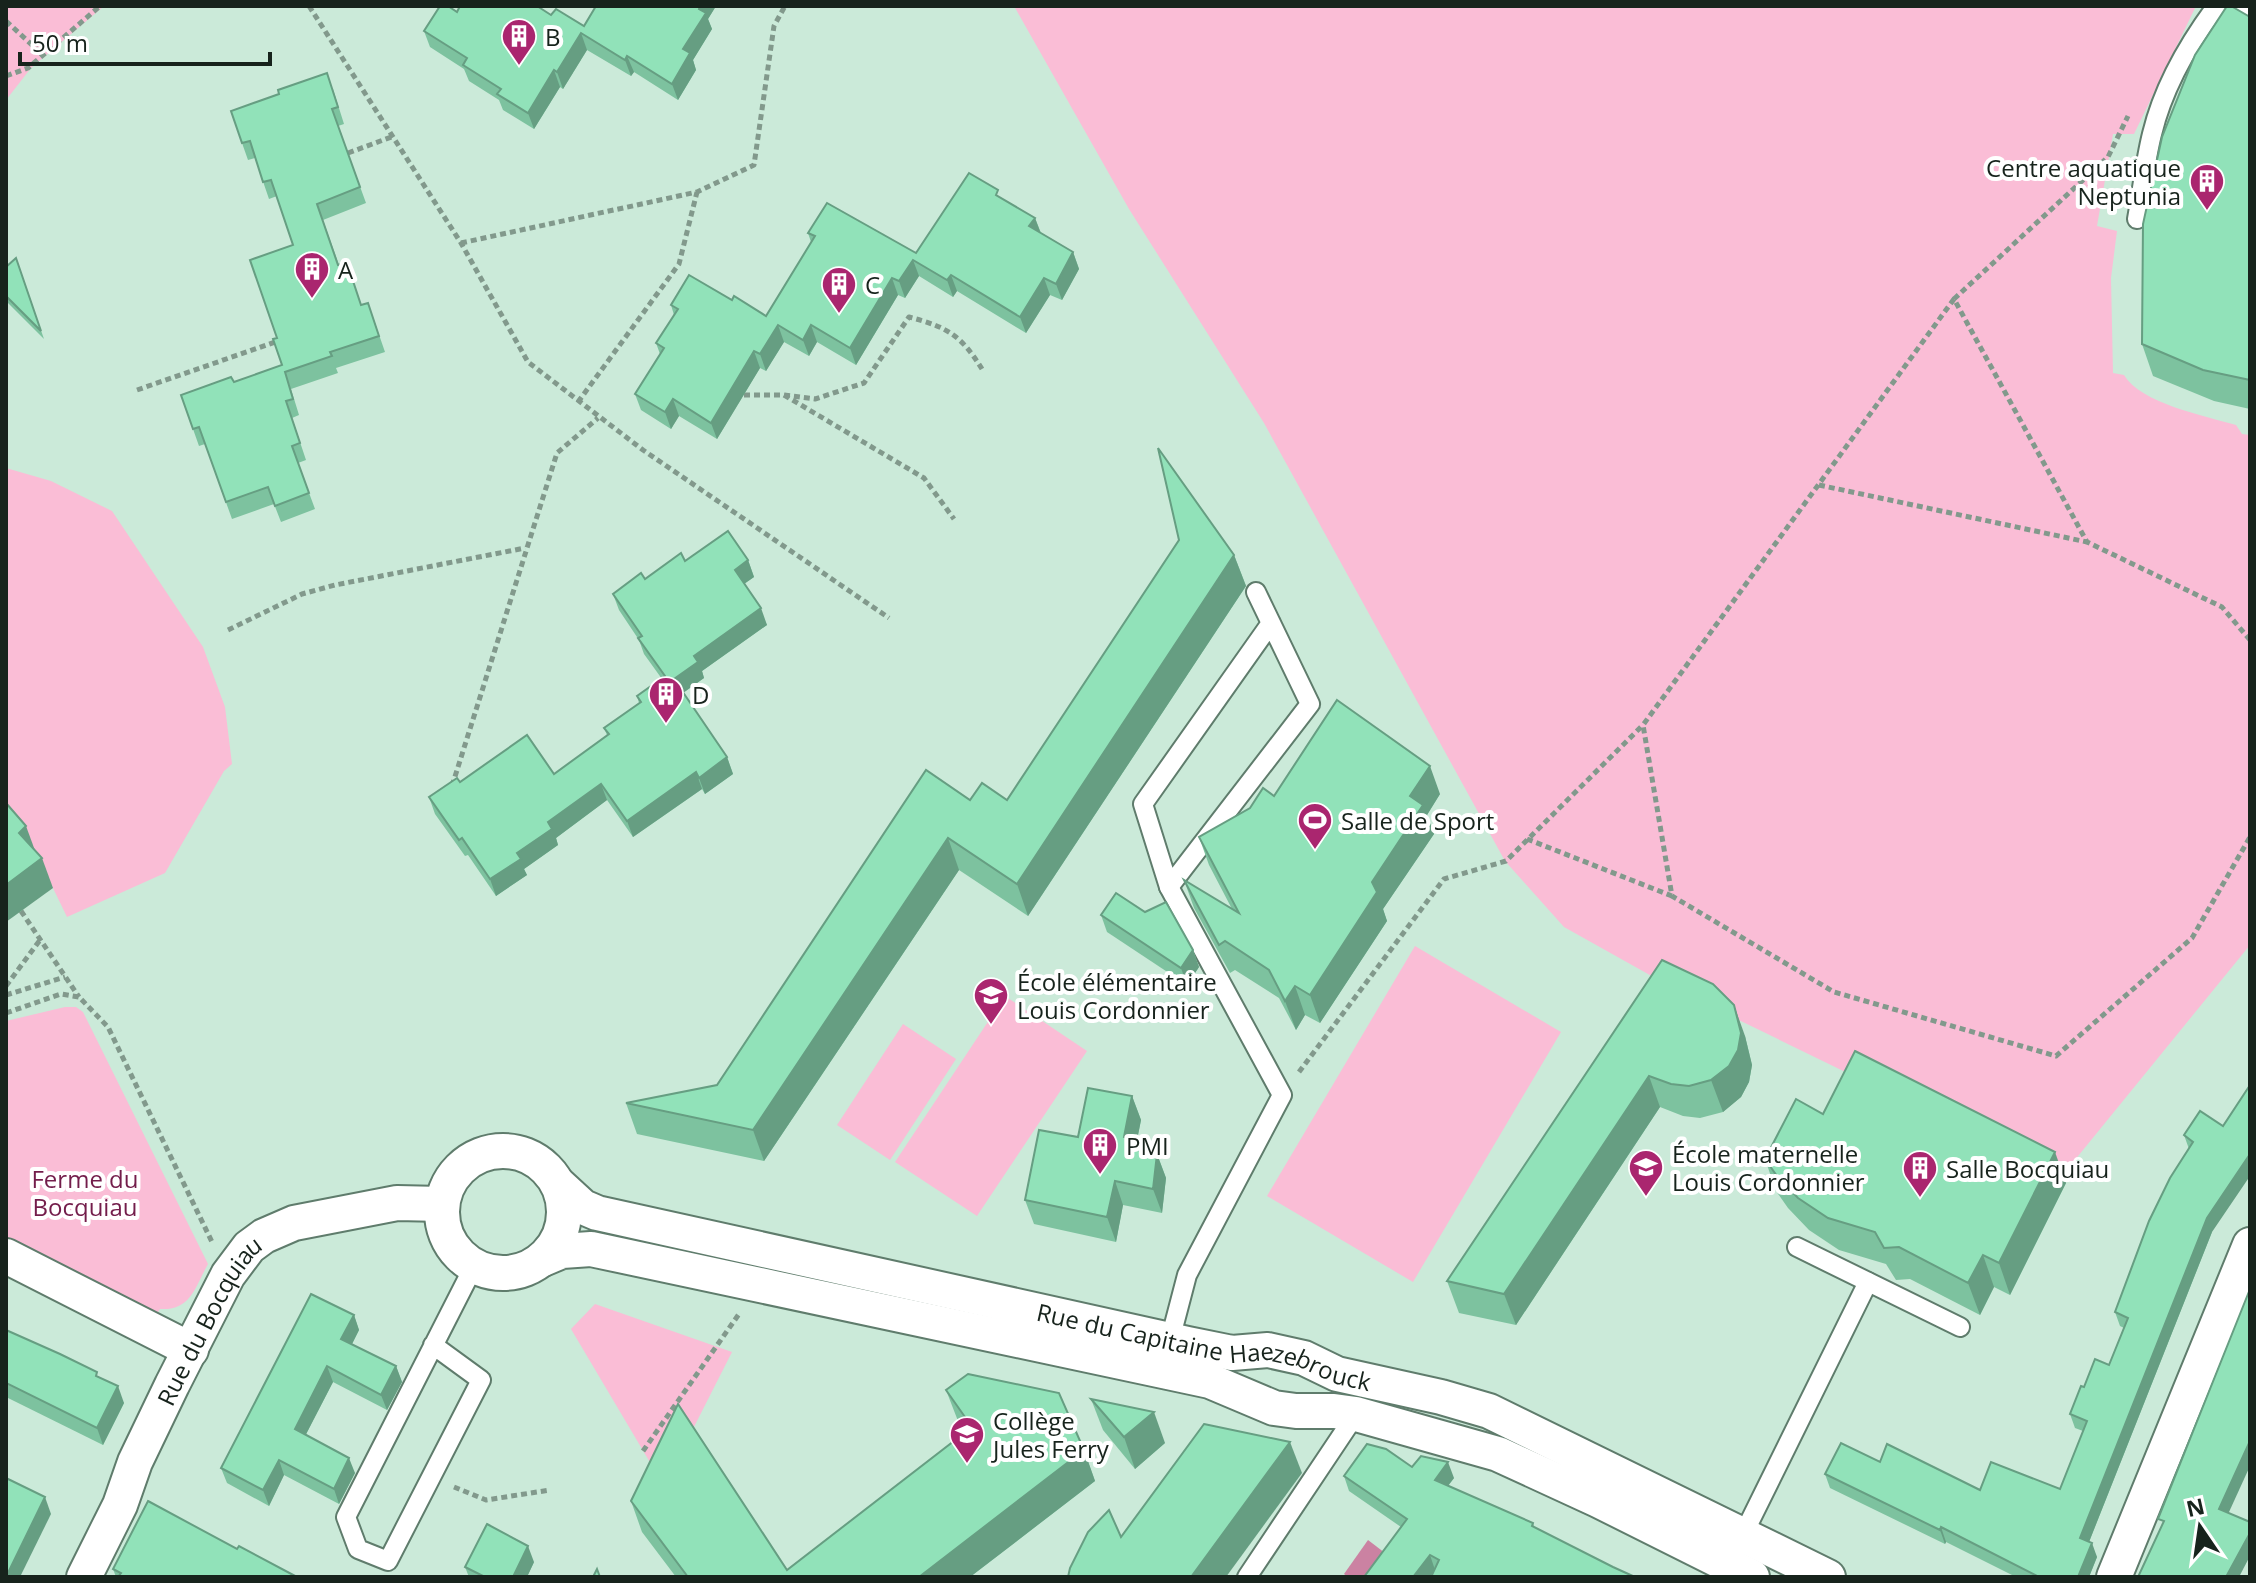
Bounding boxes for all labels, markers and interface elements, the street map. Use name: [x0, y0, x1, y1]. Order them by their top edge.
scale bar: [20, 16, 270, 66]
building icon: B: [500, 17, 538, 67]
place label: B: [545, 20, 561, 53]
text: 50 m: [32, 26, 88, 59]
place label: Centre aquatique Neptunia: [1986, 151, 2181, 212]
building icon: Centre aquatique Neptunia: [2188, 162, 2226, 212]
building icon: A: [293, 250, 331, 300]
place label: A: [338, 253, 354, 286]
building icon: C: [820, 265, 858, 315]
place label: C: [865, 268, 880, 301]
building icon: D: [647, 675, 685, 725]
place label: D: [692, 678, 709, 711]
sports icon: Salle de Sport: [1296, 801, 1334, 851]
place label: Salle de Sport: [1341, 804, 1494, 837]
place label: École élémentaire Louis Cordonnier: [1017, 965, 1217, 1026]
school or university icon: École élémentaire Louis Cordonnier: [972, 976, 1010, 1026]
building icon: PMI: [1081, 1126, 1119, 1176]
place label: PMI: [1126, 1129, 1169, 1162]
place label: École maternelle Louis Cordonnier: [1672, 1137, 1865, 1198]
school or university icon: École maternelle Louis Cordonnier: [1627, 1148, 1665, 1198]
building icon: Salle Bocquiau: [1901, 1149, 1939, 1199]
place label: Salle Bocquiau: [1946, 1152, 2109, 1185]
park label: Ferme du Bocquiau: [31, 1162, 139, 1223]
street label: Rue du Bocquiau: [148, 1227, 268, 1411]
street label: Rue du Capitaine Haezebrouck: [1034, 1294, 1375, 1398]
place label: Collège Jules Ferry: [991, 1404, 1110, 1465]
school or university icon: Collège Jules Ferry: [948, 1415, 986, 1465]
north arrow: [2160, 1487, 2240, 1567]
text: N: [2183, 1490, 2207, 1523]

